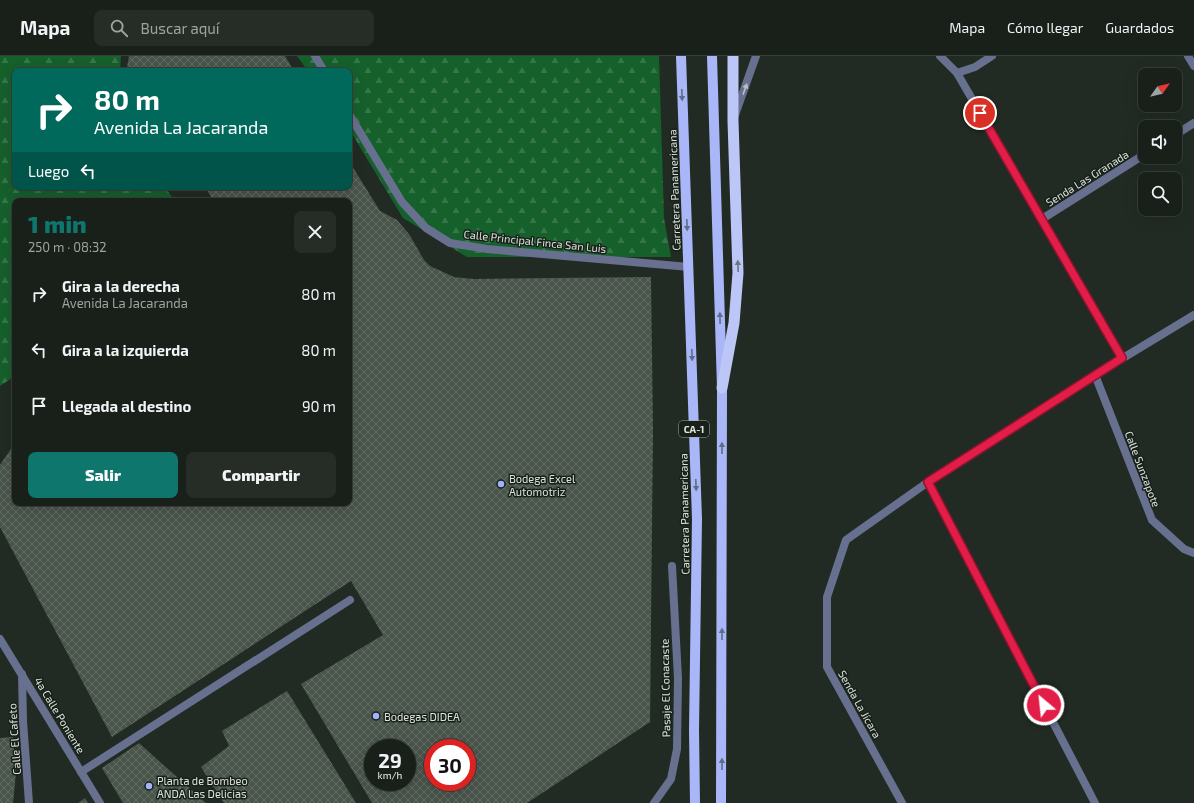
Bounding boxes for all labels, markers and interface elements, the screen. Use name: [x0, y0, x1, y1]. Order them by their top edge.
search box: [94, 10, 374, 46]
text: Mapa: [20, 16, 70, 39]
icon: search: [108, 17, 130, 39]
text: Buscar aquí: [140, 19, 220, 37]
text: Mapa: [949, 19, 985, 36]
text: Cómo llegar: [1007, 19, 1083, 36]
text: Guardados: [1105, 19, 1174, 36]
north arrow: [1138, 68, 1182, 112]
map controls: [1138, 68, 1182, 216]
text: 80 m: [94, 82, 160, 116]
one-way arrow: [742, 82, 748, 94]
icon: right: [28, 84, 80, 136]
one-way arrow: [679, 89, 685, 102]
pin: [963, 96, 997, 130]
icon: arrive: [969, 102, 991, 124]
text: Avenida La Jacaranda: [94, 116, 268, 138]
button: sound: [1138, 120, 1182, 164]
street label: Carretera Panamericana: [665, 129, 683, 251]
street label: Senda Las Granada: [1043, 147, 1131, 209]
icon: left: [77, 160, 99, 182]
text: Luego: [28, 162, 69, 180]
button: search: [1138, 172, 1182, 216]
text: 1 min: [28, 209, 87, 238]
button: close: [294, 211, 336, 253]
one-way arrow: [684, 219, 690, 232]
street label: Calle Principal Finca San Luis: [463, 227, 607, 255]
text: 250 m · 08:32: [28, 239, 107, 255]
one-way arrow: [735, 259, 741, 272]
text: Gira a la derecha: [62, 277, 180, 295]
icon: right: [28, 283, 50, 305]
text: 80 m: [301, 285, 336, 303]
text: Avenida La Jacaranda: [62, 295, 188, 311]
one-way arrow: [717, 311, 723, 324]
icon: left: [28, 339, 50, 361]
text: Gira a la izquierda: [62, 341, 189, 359]
text: 80 m: [301, 341, 336, 359]
one-way arrow: [688, 349, 695, 361]
icon: arrive: [28, 395, 50, 417]
text: Llegada al destino: [62, 397, 191, 415]
text: 90 m: [302, 397, 336, 415]
road number: CA-1: [679, 421, 709, 437]
street label: Calle Sunzapote: [1123, 429, 1164, 509]
one-way arrow: [719, 441, 725, 454]
button: Salir: [28, 452, 178, 498]
button: Compartir: [186, 452, 336, 498]
street label: Carretera Panamericana: [676, 453, 692, 575]
place label: Bodega Excel Automotriz: [509, 472, 576, 498]
marker: Bodega Excel Automotriz: [496, 479, 506, 489]
one-way arrow: [693, 479, 699, 492]
one-way arrow: [719, 627, 725, 640]
street label: Pasaje El Conacaste: [658, 638, 673, 738]
street label: Senda La Jícara: [836, 668, 884, 740]
street label: 4a Calle Poniente: [32, 675, 88, 756]
position arrow: [1023, 684, 1065, 726]
street label: Calle El Cafeto: [5, 703, 23, 775]
place label: Bodegas DIDEA: [384, 710, 460, 723]
marker: Bodegas DIDEA: [371, 711, 381, 721]
speed limit sign: 30: [424, 739, 476, 791]
text: 29: [378, 748, 402, 772]
one-way arrow: [719, 757, 725, 770]
text: km/h: [378, 769, 402, 781]
place label: Planta de Bombeo ANDA Las Delicias: [157, 774, 248, 800]
marker: Planta de Bombeo ANDA Las Delicias: [144, 781, 154, 791]

